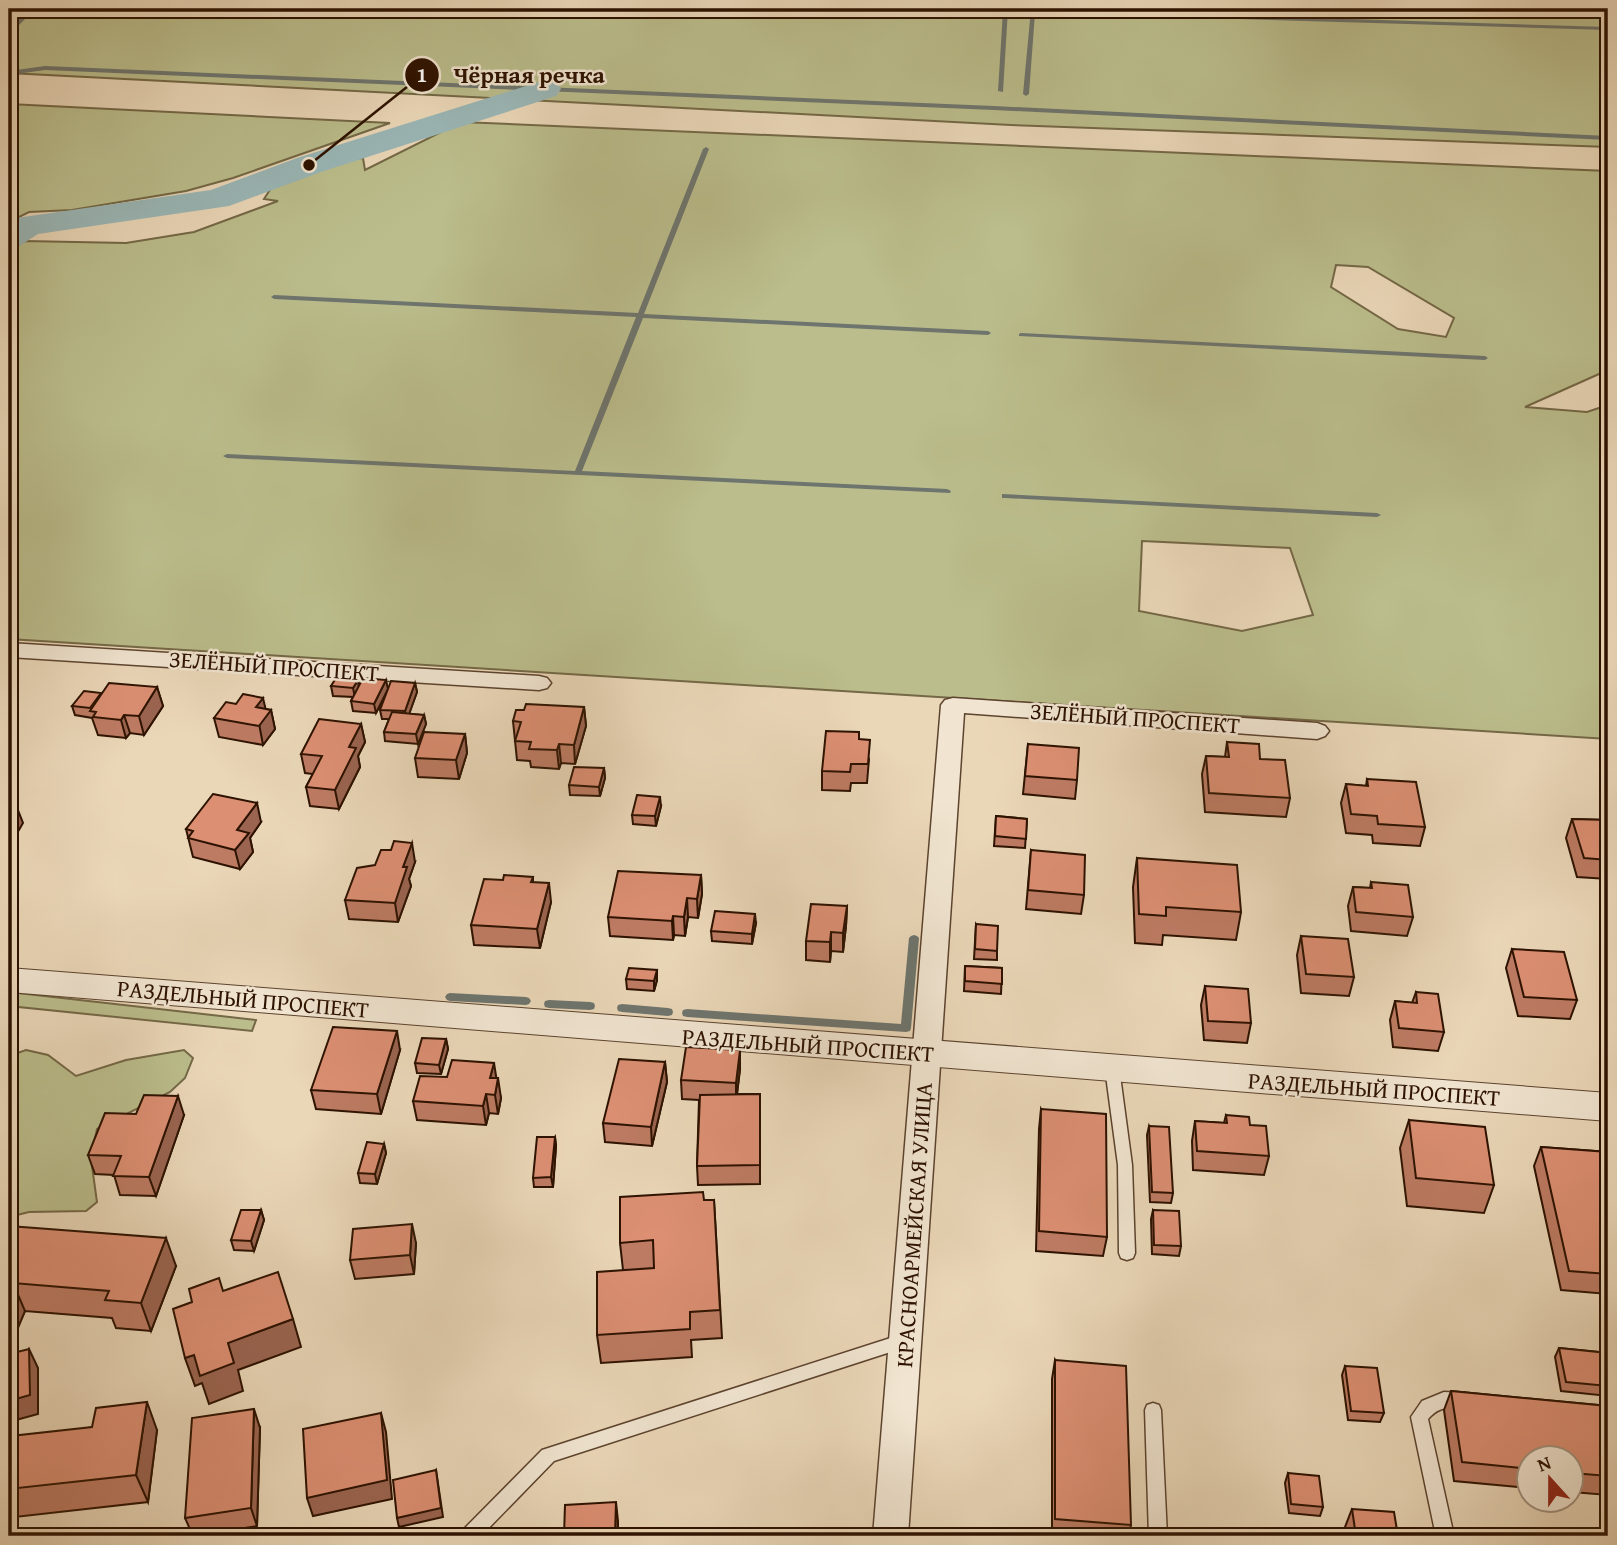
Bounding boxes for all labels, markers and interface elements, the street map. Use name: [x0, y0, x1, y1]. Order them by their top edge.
callout: Чёрная речка: [404, 52, 619, 97]
text: Чёрная речка: [453, 57, 605, 92]
text: 1: [417, 59, 427, 90]
street label: ЗЕЛЁНЫЙ ПРОСПЕКТ: [168, 642, 380, 689]
street label: ЗЕЛЁНЫЙ ПРОСПЕКТ: [1029, 694, 1241, 741]
street label: РАЗДЕЛЬНЫЙ ПРОСПЕКТ: [116, 971, 370, 1026]
street label: РАЗДЕЛЬНЫЙ ПРОСПЕКТ: [681, 1019, 935, 1070]
street label: РАЗДЕЛЬНЫЙ ПРОСПЕКТ: [1247, 1063, 1501, 1114]
street label: КРАСНОАРМЕЙСКАЯ УЛИЦА: [887, 1081, 940, 1369]
north arrow: [1516, 1444, 1586, 1514]
text: N: [1533, 1448, 1555, 1478]

